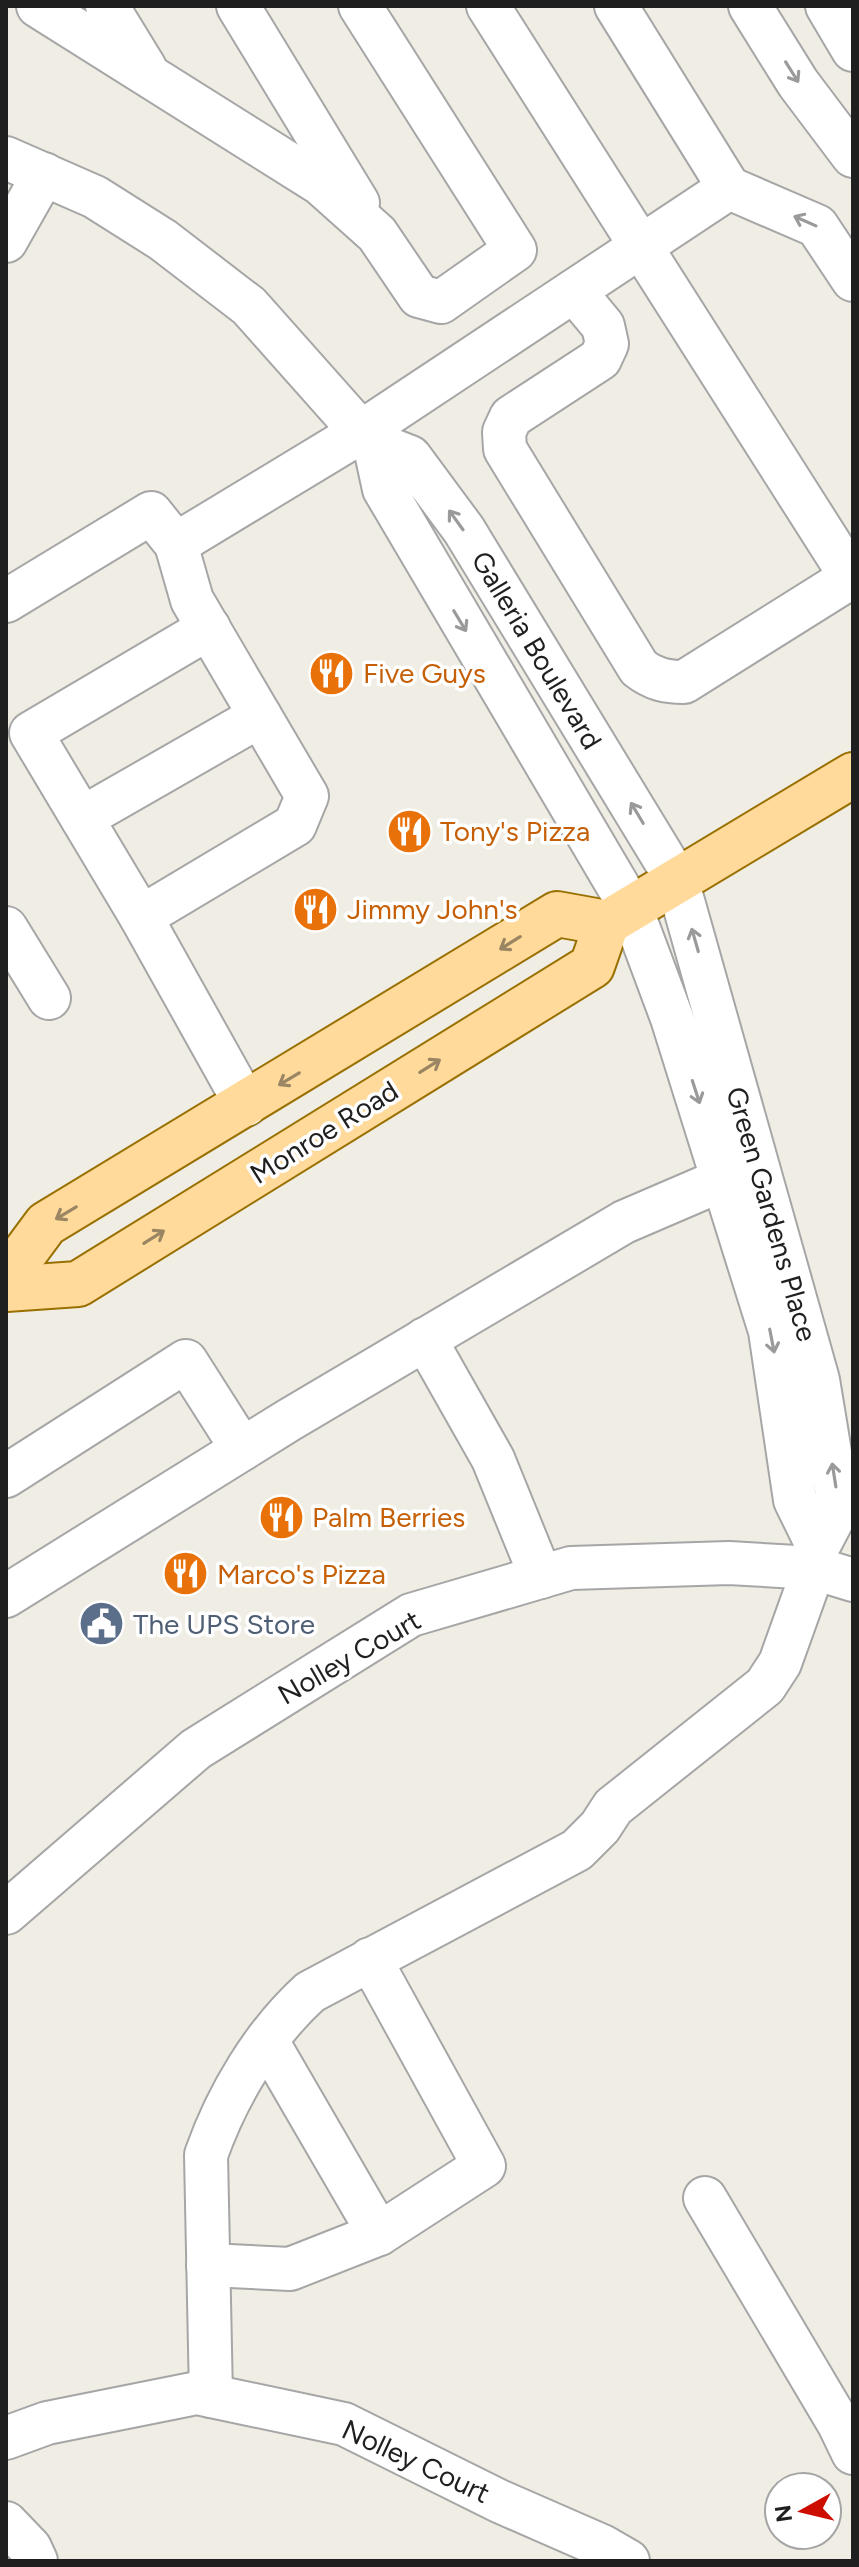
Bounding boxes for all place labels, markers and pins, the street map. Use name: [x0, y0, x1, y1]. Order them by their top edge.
restaurant icon: Five Guys: [308, 649, 356, 697]
place label: Five Guys: [363, 656, 486, 690]
restaurant icon: Tony's Pizza: [385, 807, 433, 855]
place label: Tony's Pizza: [440, 814, 590, 848]
restaurant icon: Jimmy John's: [292, 885, 340, 933]
place label: Jimmy John's: [347, 892, 518, 926]
restaurant icon: Palm Berries: [257, 1493, 305, 1541]
place label: Palm Berries: [312, 1500, 465, 1534]
restaurant icon: Marco's Pizza: [162, 1550, 210, 1598]
place label: Marco's Pizza: [217, 1557, 386, 1591]
public building icon: The UPS Store: [78, 1600, 126, 1648]
place label: The UPS Store: [133, 1607, 315, 1641]

